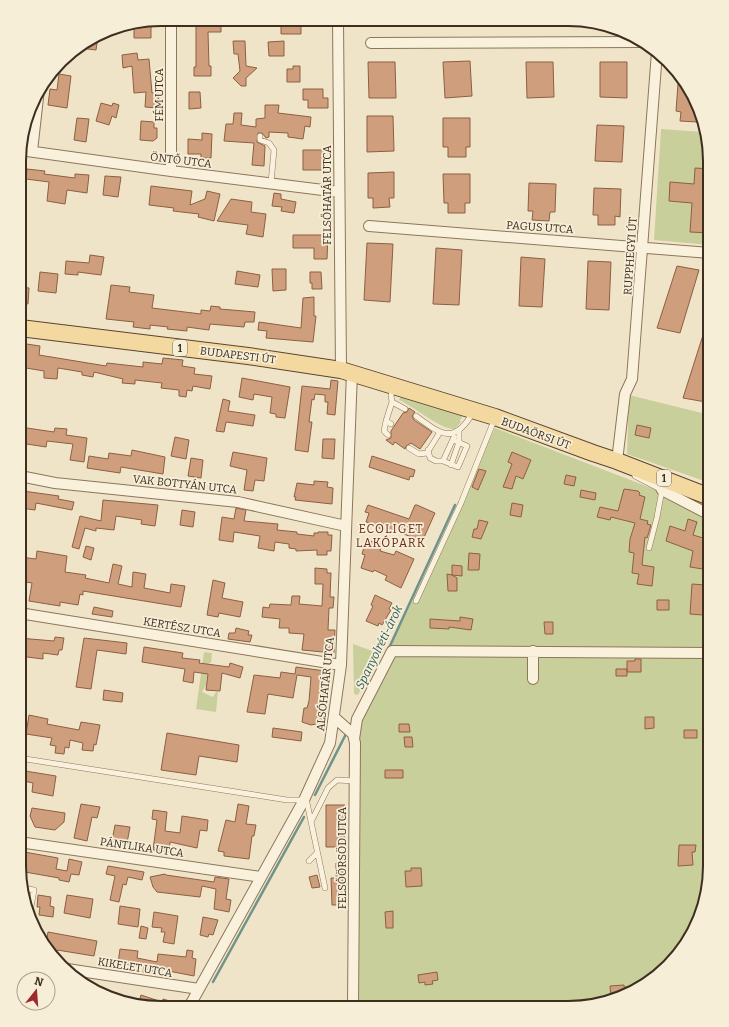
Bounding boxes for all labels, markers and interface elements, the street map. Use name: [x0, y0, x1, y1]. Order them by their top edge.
street label: FÉM UTCA: [152, 68, 166, 122]
street label: FELSŐHATÁR UTCA: [320, 145, 334, 245]
street label: ÖNTŐ UTCA: [149, 149, 213, 171]
street label: RUPPHEGYI ÚT: [620, 216, 640, 295]
street label: PAGUS UTCA: [506, 219, 574, 236]
road number: 1: [173, 340, 187, 356]
street label: BUDAPESTI ÚT: [199, 343, 277, 367]
street label: BUDAÖRSI ÚT: [499, 414, 573, 452]
road number: 1: [657, 470, 671, 486]
street label: VAK BOTTYÁN UTCA: [132, 472, 238, 496]
district label: ECOLIGET LAKÓPARK: [356, 522, 426, 550]
water label: Spanyolréti-árok: [353, 602, 406, 691]
street label: KERTÉSZ UTCA: [142, 614, 222, 640]
street label: ALSÓHATÁR UTCA: [313, 636, 337, 732]
street label: FELSŐÖRSÖD UTCA: [335, 807, 349, 909]
street label: PÁNTLIKA UTCA: [99, 834, 185, 860]
street label: KIKELET UTCA: [97, 955, 173, 980]
north arrow: [16, 971, 56, 1011]
text: N: [33, 974, 45, 990]

